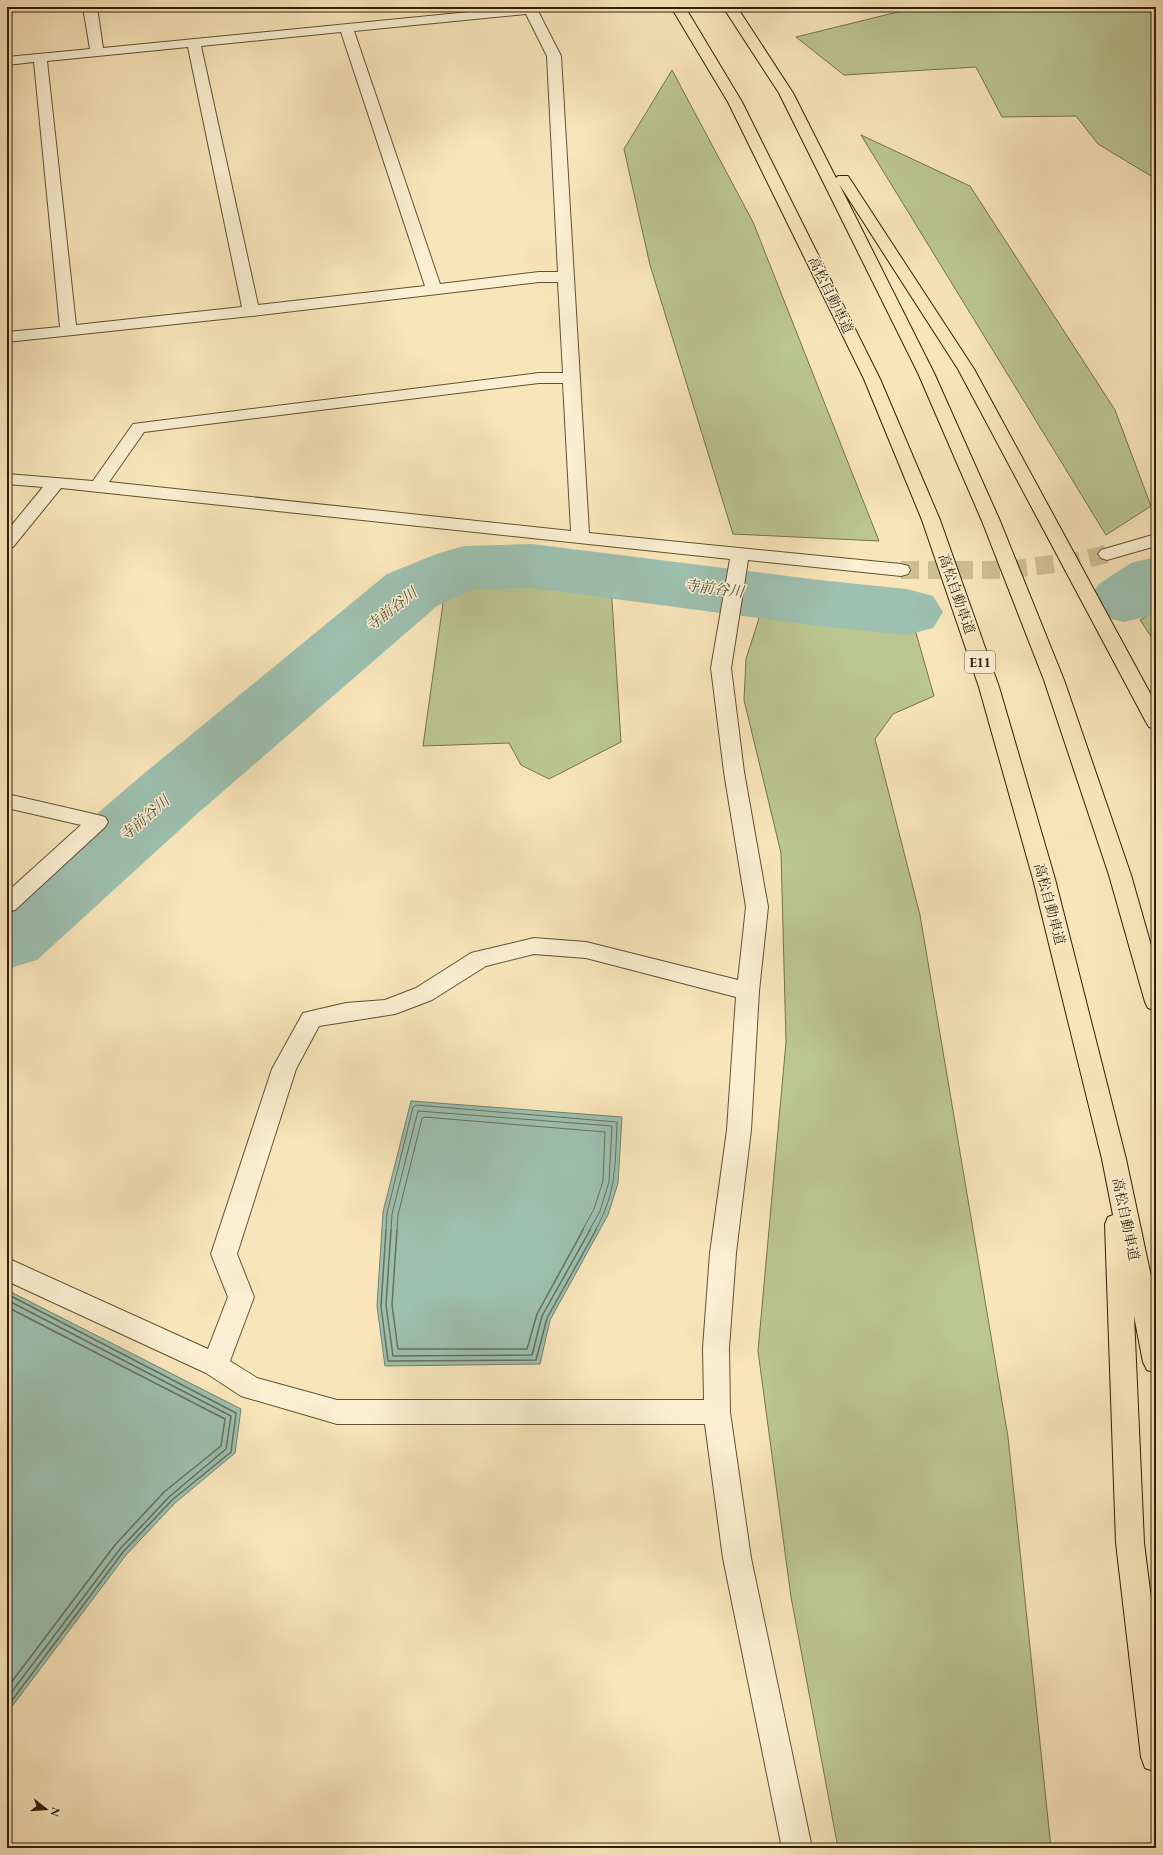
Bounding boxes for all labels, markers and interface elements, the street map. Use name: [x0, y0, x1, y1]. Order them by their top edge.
street label: 高松自動車道: [804, 253, 858, 337]
street label: 高松自動車道: [935, 551, 979, 637]
water label: 寺前谷川: [683, 575, 747, 601]
water label: 寺前谷川: [362, 582, 422, 635]
road number: E11: [965, 651, 995, 673]
water label: 寺前谷川: [115, 790, 174, 845]
street label: 高松自動車道: [1030, 861, 1070, 947]
street label: 高松自動車道: [1108, 1176, 1144, 1262]
north arrow: [26, 1789, 66, 1829]
text: N: [48, 1806, 64, 1818]

